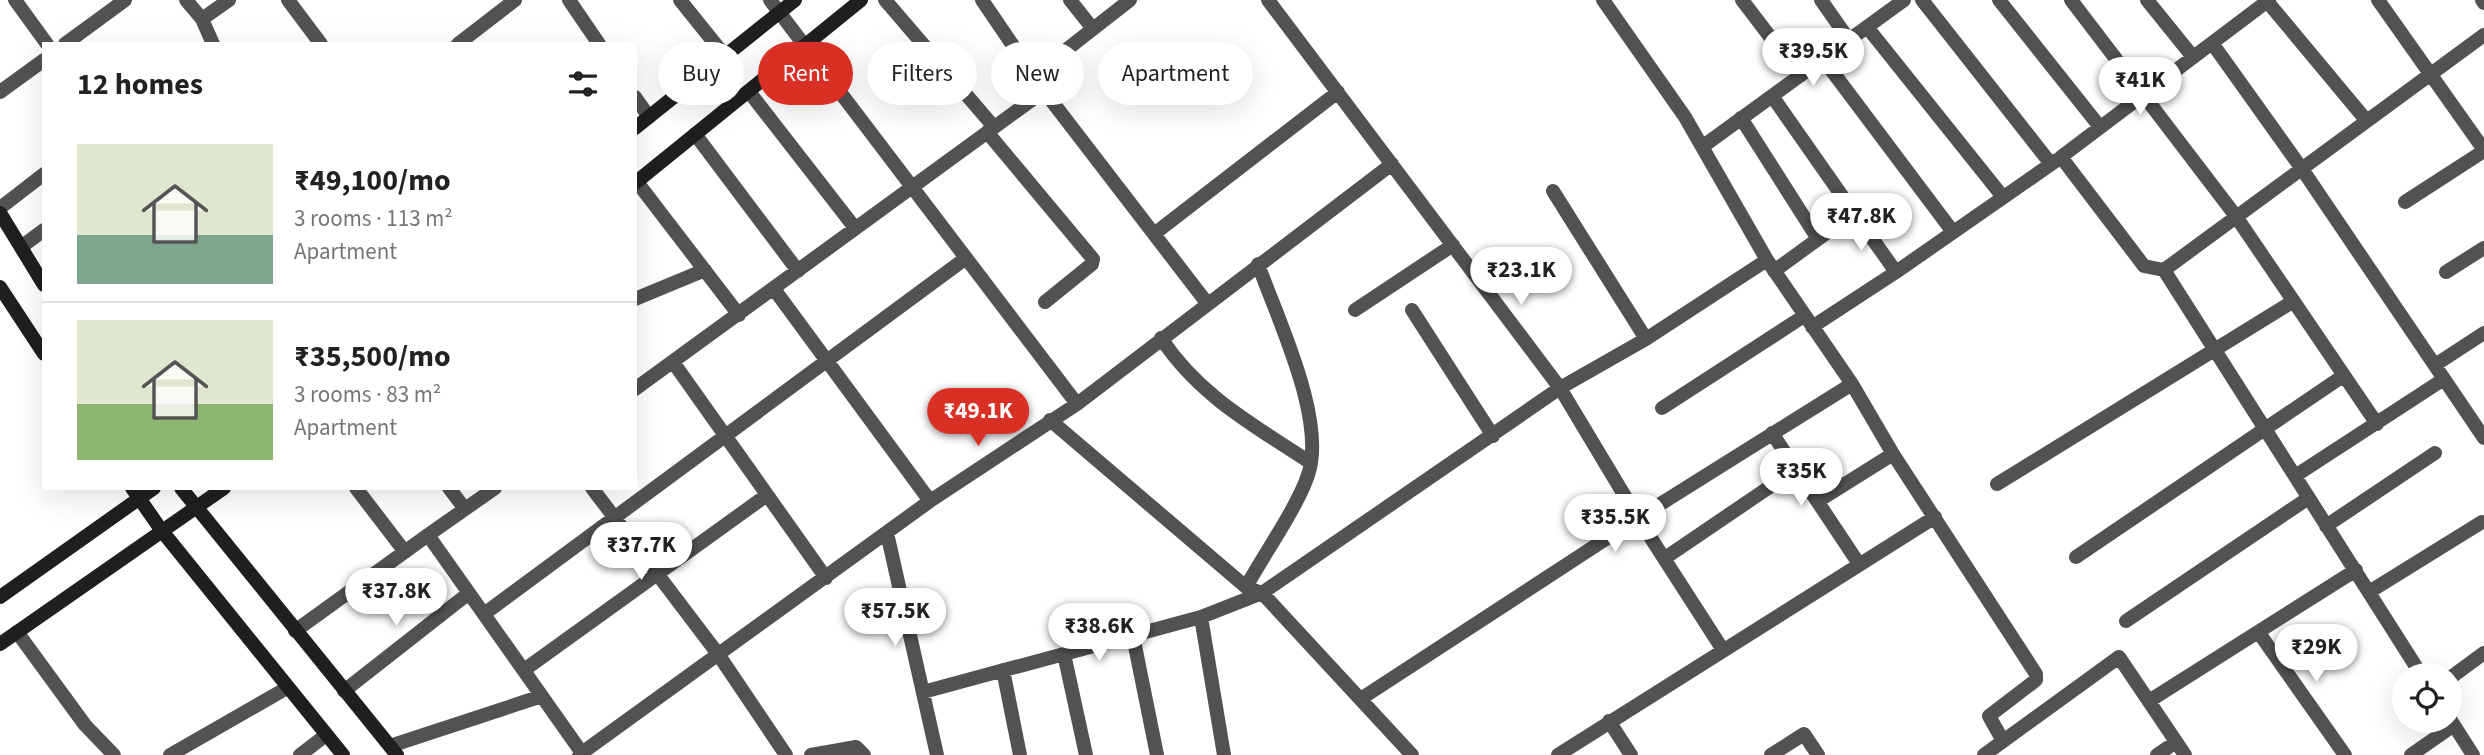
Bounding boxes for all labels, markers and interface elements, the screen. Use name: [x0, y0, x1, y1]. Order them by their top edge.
pin: ₹39.5K: [1756, 28, 1870, 88]
text: ₹39.5K: [1778, 34, 1848, 67]
chip: Buy: [658, 42, 744, 105]
chip: Rent: [758, 42, 853, 105]
chip: Filters: [867, 42, 977, 105]
chip: New: [991, 42, 1084, 105]
chip: Apartment: [1098, 42, 1253, 105]
pin: ₹41K: [2099, 58, 2181, 117]
text: 12 homes: [77, 63, 203, 106]
text: ₹41K: [2115, 63, 2165, 96]
icon: filters: [564, 65, 602, 103]
text: ₹49,100/mo: [294, 159, 451, 202]
icon: home: [133, 172, 217, 256]
pin: ₹47.8K: [1804, 194, 1918, 253]
text: ₹47.8K: [1826, 199, 1896, 232]
text: 3 rooms · 113 m²: [294, 202, 453, 235]
text: Apartment: [294, 235, 397, 268]
pin: ₹23.1K: [1464, 247, 1578, 307]
text: ₹23.1K: [1486, 253, 1556, 286]
text: ₹35,500/mo: [294, 335, 451, 378]
icon: home: [133, 348, 217, 432]
text: 3 rooms · 83 m²: [294, 378, 441, 411]
pin: ₹49.1K: [921, 388, 1035, 448]
text: ₹49.1K: [943, 394, 1013, 427]
text: Apartment: [294, 411, 397, 444]
pin: ₹35K: [1760, 448, 1842, 508]
text: ₹35K: [1776, 454, 1826, 487]
pin: ₹35.5K: [1558, 494, 1672, 554]
text: ₹35.5K: [1580, 500, 1650, 533]
pin: ₹37.7K: [584, 522, 698, 582]
text: ₹37.7K: [606, 528, 676, 561]
pin: ₹37.8K: [339, 568, 453, 628]
text: ₹37.8K: [361, 574, 431, 607]
pin: ₹57.5K: [838, 588, 952, 648]
text: ₹57.5K: [860, 594, 930, 627]
pin: ₹38.6K: [1042, 604, 1156, 663]
text: ₹38.6K: [1064, 609, 1134, 642]
pin: ₹29K: [2275, 624, 2357, 684]
text: ₹29K: [2291, 630, 2341, 663]
map controls: [2392, 663, 2462, 733]
button: locate: [2392, 663, 2462, 733]

